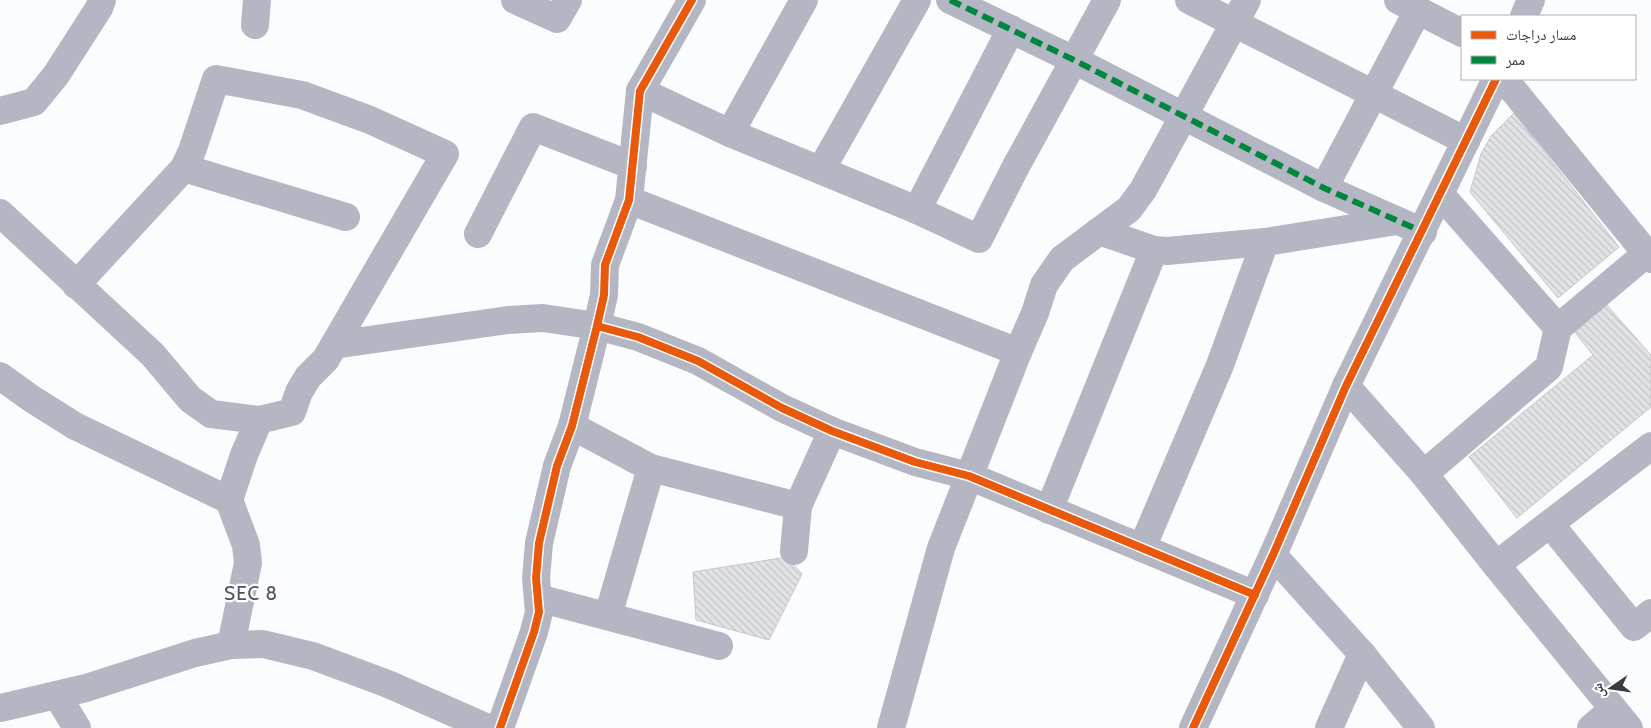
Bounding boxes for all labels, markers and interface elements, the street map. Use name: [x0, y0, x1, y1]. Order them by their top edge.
legend: [1461, 15, 1636, 80]
text: مسار دراجات: [1506, 26, 1576, 44]
text: ممر: [1505, 51, 1525, 69]
district label: SEC 8: [224, 582, 278, 605]
north arrow: [1586, 663, 1636, 713]
text: ش: [1588, 682, 1609, 700]

